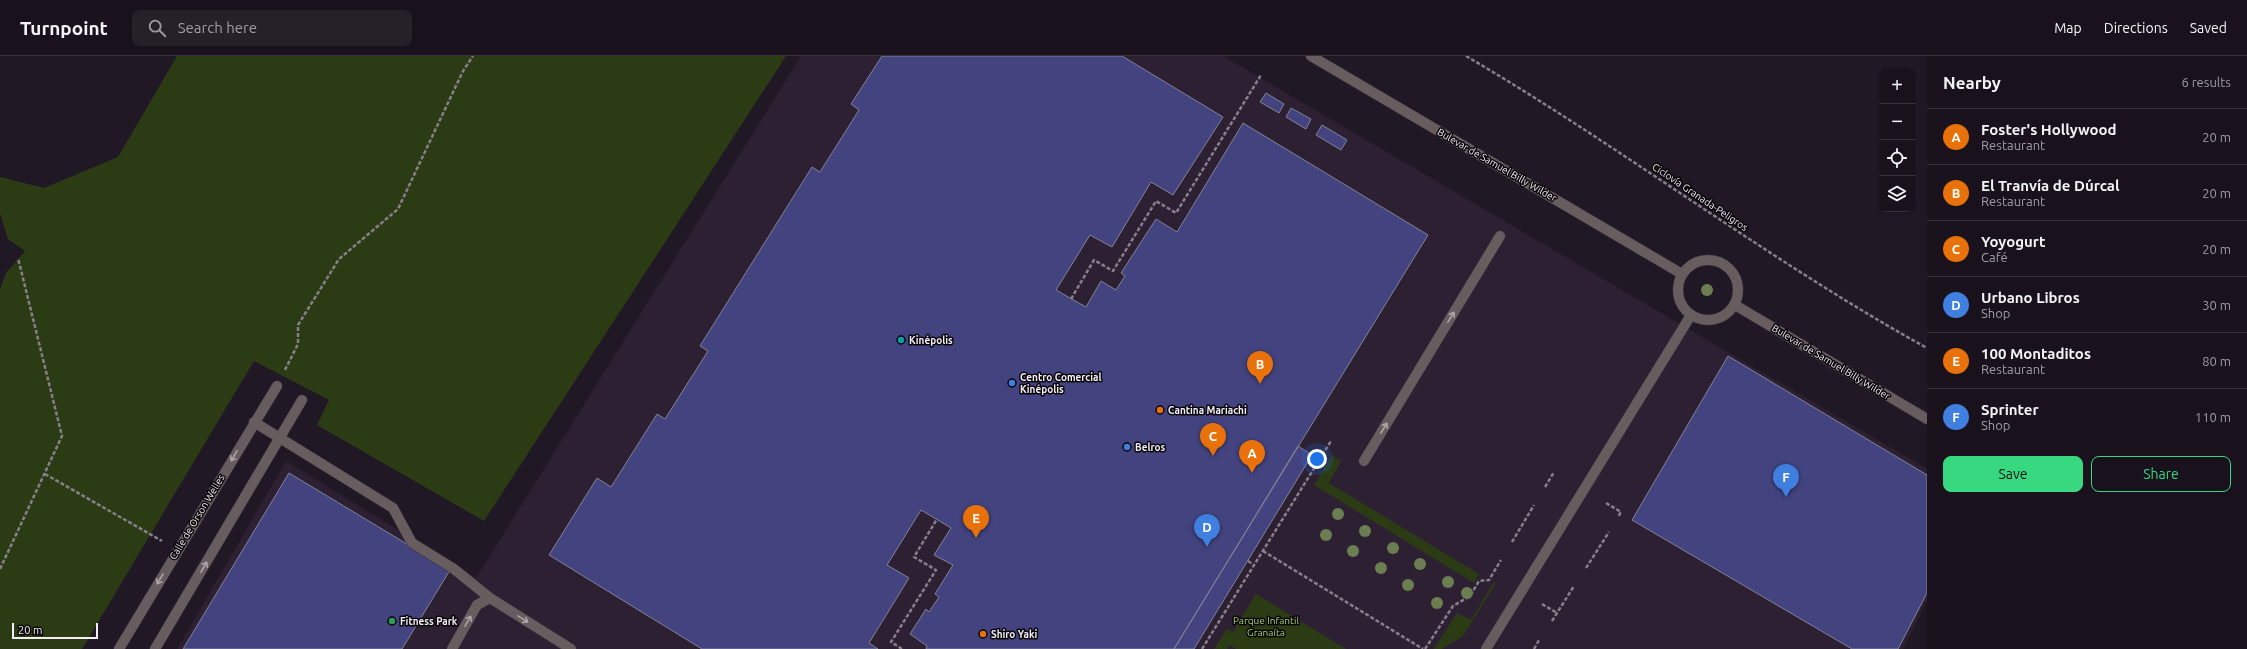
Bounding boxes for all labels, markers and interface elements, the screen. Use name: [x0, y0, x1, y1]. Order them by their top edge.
search box: [132, 10, 412, 46]
text: Turnpoint: [20, 17, 108, 39]
icon: search: [146, 17, 168, 39]
text: Search here: [178, 19, 257, 36]
text: Map: [2054, 20, 2082, 36]
text: Directions: [2104, 20, 2168, 36]
text: Saved: [2190, 20, 2227, 36]
map controls: [1879, 68, 1915, 212]
button: +: [1879, 68, 1915, 104]
text: Nearby: [1943, 73, 2001, 92]
text: 6 results: [2181, 75, 2231, 89]
button: −: [1879, 104, 1915, 140]
text: Foster's Hollywood: [1981, 121, 2117, 138]
street label: Bulevar de Samuel Billy Wilder: [1435, 126, 1559, 204]
text: A: [1951, 130, 1961, 144]
text: 20 m: [2202, 130, 2231, 144]
text: Restaurant: [1981, 138, 2045, 152]
button: locate: [1879, 140, 1915, 176]
street label: Ciclovía Granada-Peligros: [1650, 161, 1750, 233]
button: layers: [1879, 176, 1915, 212]
text: El Tranvía de Dúrcal: [1981, 177, 2120, 194]
text: B: [1952, 186, 1960, 200]
text: 20 m: [2202, 186, 2231, 200]
text: Restaurant: [1981, 194, 2045, 208]
text: Yoyogurt: [1981, 233, 2045, 250]
text: C: [1952, 242, 1960, 256]
text: 20 m: [2202, 242, 2231, 256]
text: Café: [1981, 250, 2008, 264]
text: Urbano Libros: [1981, 289, 2080, 306]
text: D: [1951, 298, 1961, 312]
text: 30 m: [2202, 298, 2231, 312]
text: Shop: [1981, 306, 2010, 320]
one-way arrow: [1448, 311, 1456, 323]
street label: Bulevar de Samuel Billy Wilder: [1770, 322, 1892, 402]
marker: Kinépolis: [896, 335, 906, 345]
place label: Kinépolis: [909, 335, 953, 346]
text: 100 Montaditos: [1981, 345, 2091, 362]
pin: B: [1247, 351, 1273, 384]
text: E: [1952, 354, 1960, 368]
text: 80 m: [2202, 354, 2231, 368]
text: Restaurant: [1981, 362, 2045, 376]
place label: Centro Comercial Kinépolis: [1020, 372, 1102, 395]
marker: Centro Comercial Kinépolis: [1007, 378, 1017, 388]
text: Sprinter: [1981, 401, 2039, 418]
marker: Cantina Mariachi: [1155, 405, 1165, 415]
place label: Cantina Mariachi: [1168, 405, 1247, 416]
text: F: [1952, 410, 1960, 424]
text: 110 m: [2195, 410, 2231, 424]
text: Shop: [1981, 418, 2010, 432]
pin: C: [1200, 423, 1226, 456]
one-way arrow: [1380, 423, 1388, 434]
pin: A: [1239, 440, 1265, 473]
marker: Belros: [1122, 442, 1132, 452]
place label: Belros: [1135, 442, 1165, 453]
your location: [1307, 449, 1327, 469]
one-way arrow: [229, 450, 237, 462]
button: Save: [1943, 456, 2083, 492]
button: Share: [2091, 456, 2231, 492]
pin: F: [1773, 464, 1799, 497]
street label: Calle de Orson Welles: [167, 472, 227, 562]
pin: E: [963, 505, 989, 538]
pin: D: [1194, 514, 1220, 547]
one-way arrow: [200, 561, 208, 573]
one-way arrow: [156, 573, 164, 585]
one-way arrow: [517, 615, 528, 623]
park label: Parque Infantil Granaíta: [1233, 615, 1299, 638]
marker: Fitness Park: [387, 616, 397, 626]
place label: Fitness Park: [400, 616, 458, 627]
one-way arrow: [464, 616, 472, 627]
scale bar: [12, 621, 98, 640]
text: 20 m: [18, 624, 42, 636]
marker: Shiro Yaki: [978, 629, 988, 639]
place label: Shiro Yaki: [991, 629, 1038, 640]

